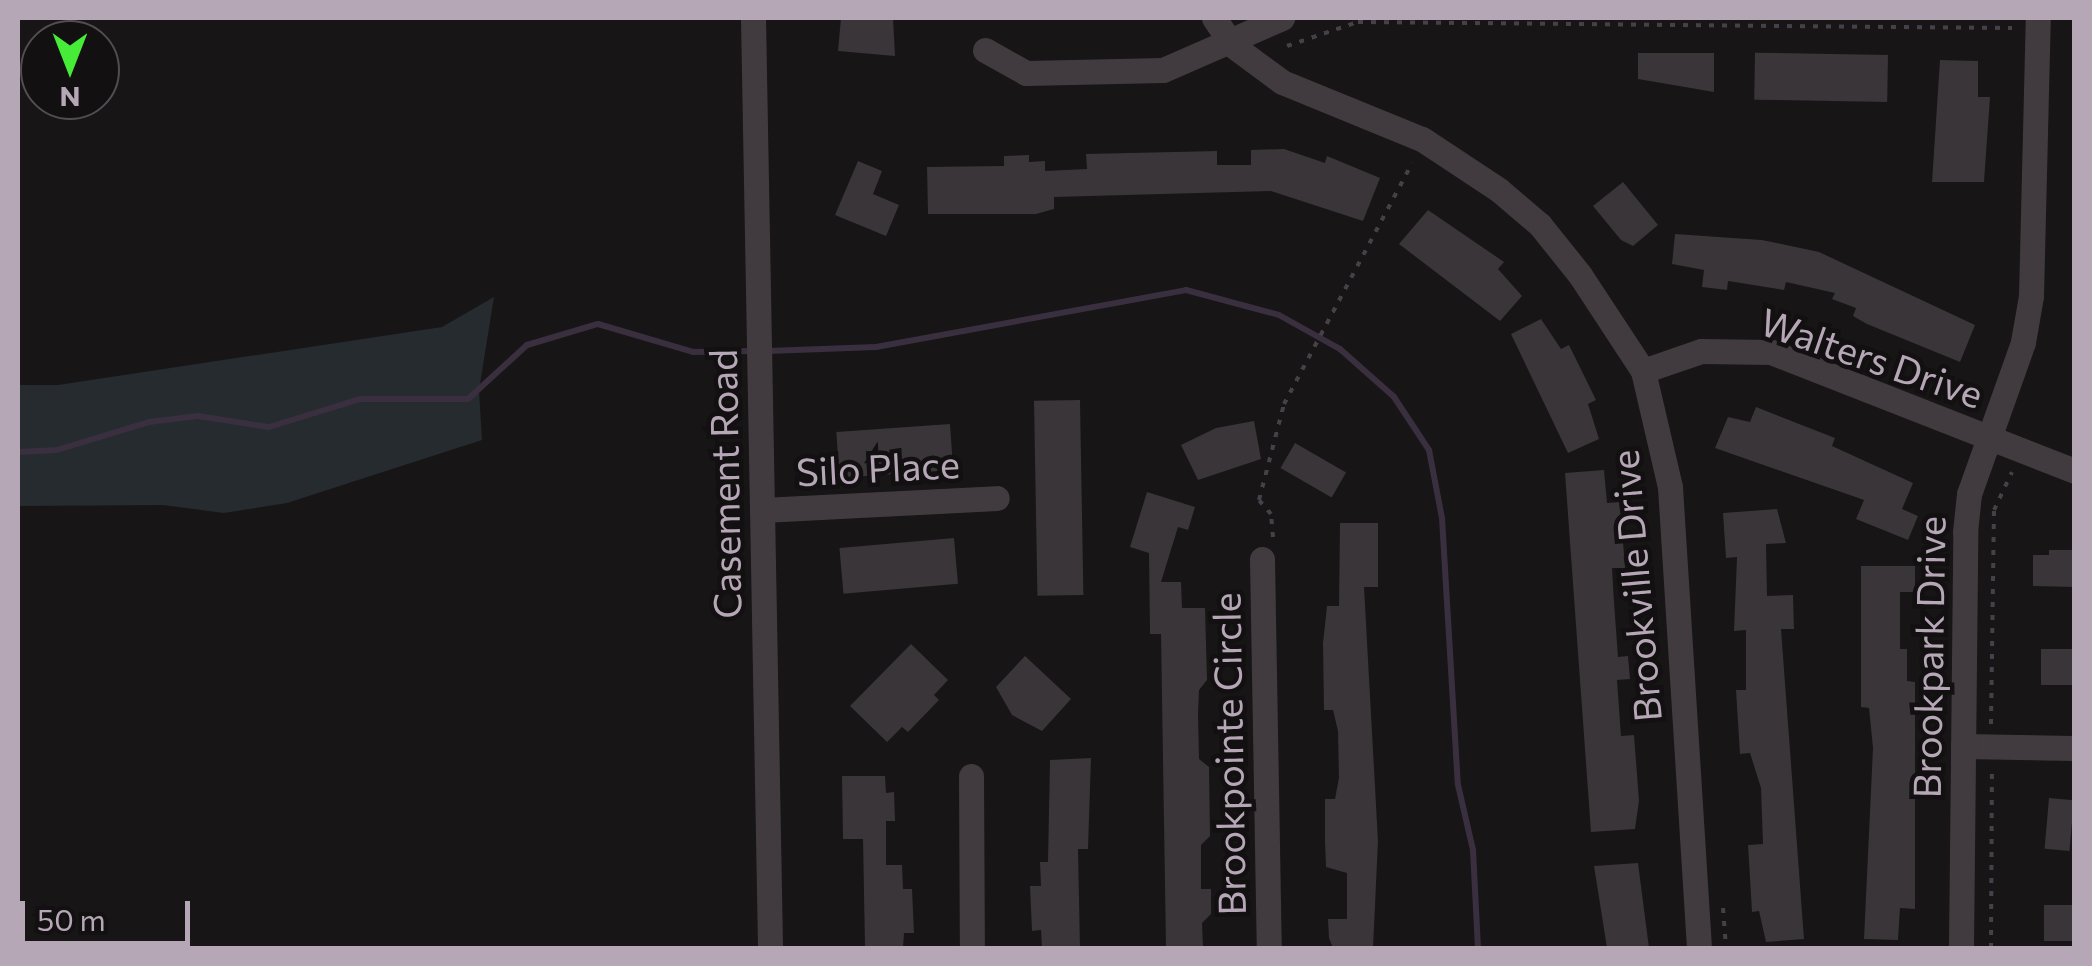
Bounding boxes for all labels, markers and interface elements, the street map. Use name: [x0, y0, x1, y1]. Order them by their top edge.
north arrow: [20, 20, 120, 120]
text: N: [60, 81, 81, 115]
street label: Walters Drive: [1755, 298, 1989, 416]
street label: Casement Road: [699, 349, 749, 619]
street label: Silo Place: [795, 440, 961, 494]
street label: Brookville Drive: [1600, 448, 1670, 724]
street label: Brookpark Drive: [1903, 515, 1953, 799]
street label: Brookpointe Circle: [1202, 592, 1254, 916]
scale bar: [25, 881, 195, 943]
text: 50 m: [37, 900, 106, 937]

